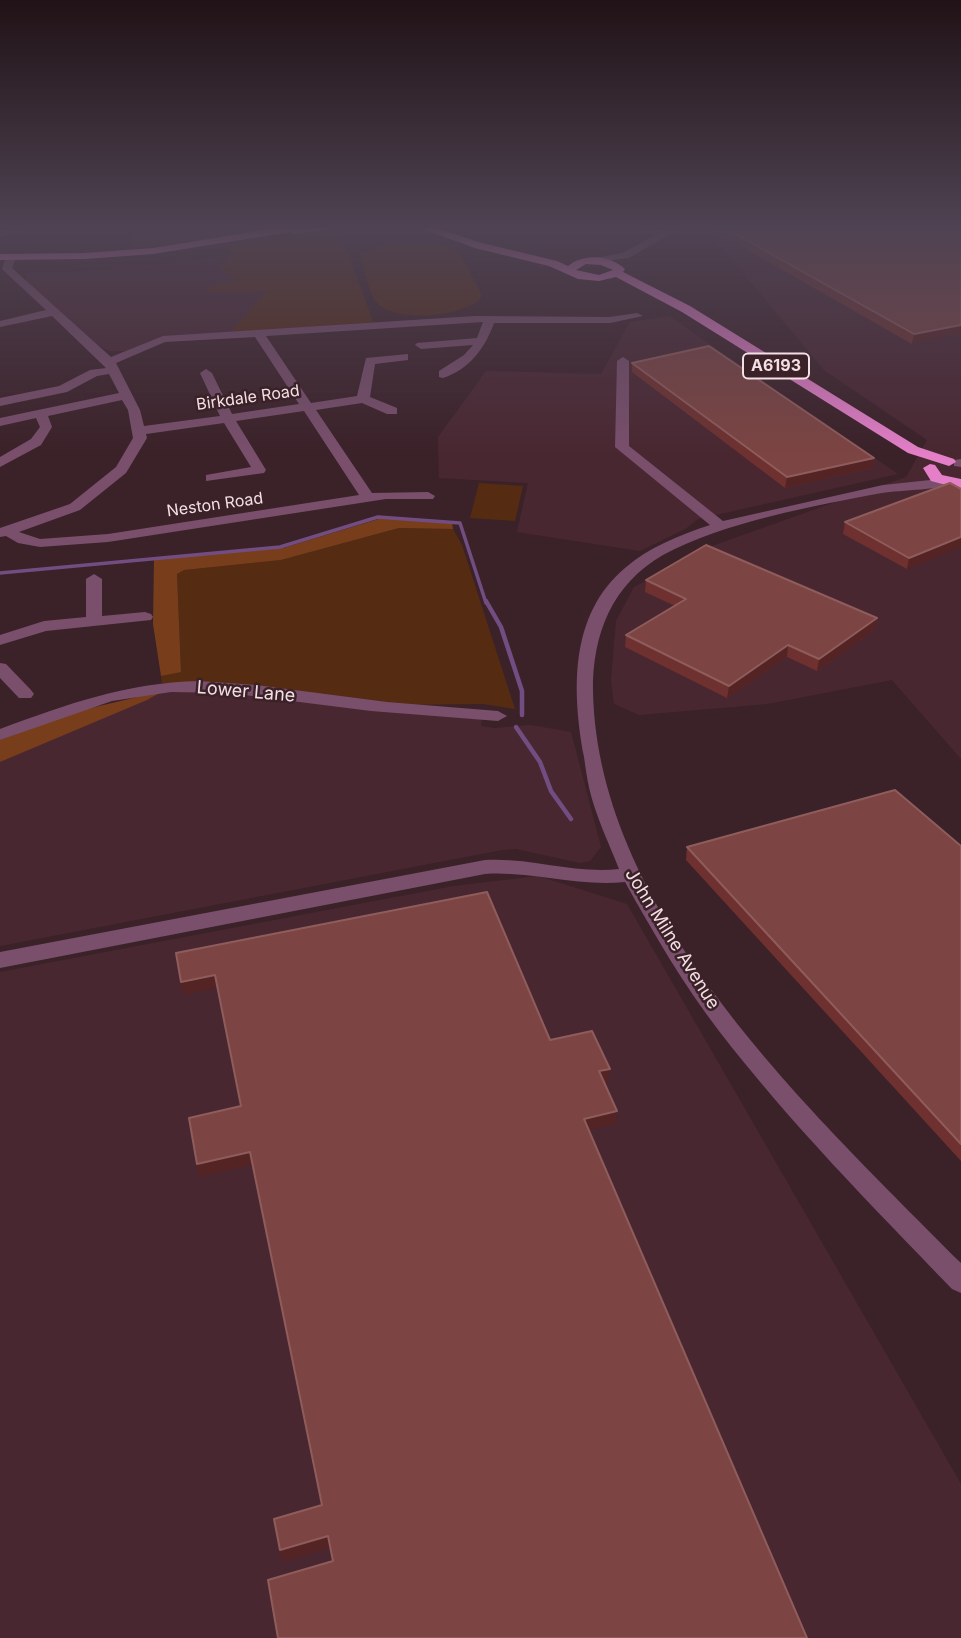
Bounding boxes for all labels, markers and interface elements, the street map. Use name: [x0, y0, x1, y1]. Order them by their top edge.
road number: A6193: [743, 354, 809, 378]
street label: Birkdale Road: [195, 381, 301, 415]
street label: Neston Road: [166, 489, 264, 521]
street label: Lower Lane: [196, 677, 296, 707]
street label: John Milne Avenue: [620, 865, 724, 1013]

